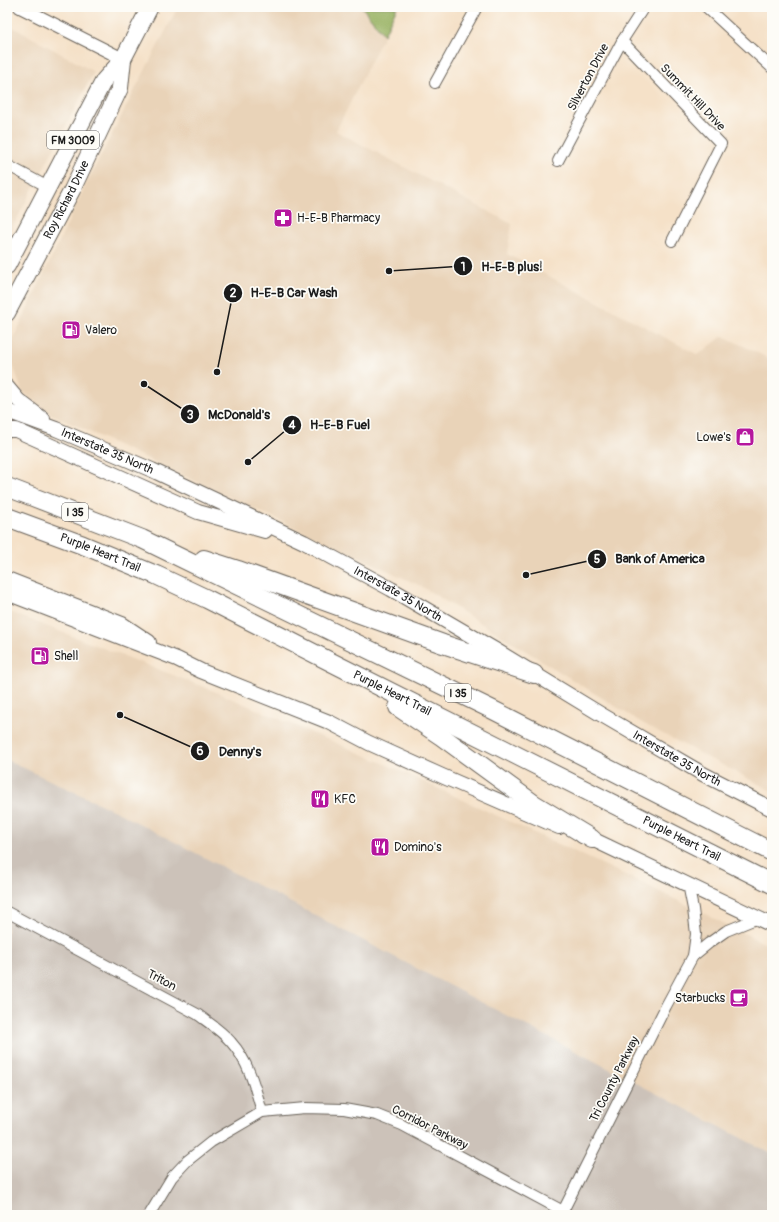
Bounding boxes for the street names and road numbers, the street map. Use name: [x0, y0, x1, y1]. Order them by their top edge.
street label: Silverton Drive: [565, 41, 612, 113]
street label: Summit Hill Drive: [657, 61, 728, 134]
road number: FM 3009: [47, 131, 99, 149]
street label: Roy Richard Drive: [41, 158, 93, 241]
street label: Interstate 35 North: [59, 425, 156, 478]
road number: I 35: [62, 503, 88, 521]
street label: Purple Heart Trail: [58, 530, 143, 576]
street label: Interstate 35 North: [351, 563, 445, 625]
street label: Purple Heart Trail: [350, 667, 434, 719]
road number: I 35: [445, 684, 471, 702]
street label: Interstate 35 North: [630, 728, 724, 790]
street label: Purple Heart Trail: [640, 813, 723, 865]
street label: Triton: [145, 967, 179, 994]
street label: Tri County Parkway: [586, 1034, 643, 1125]
street label: Corridor Parkway: [389, 1102, 470, 1153]

